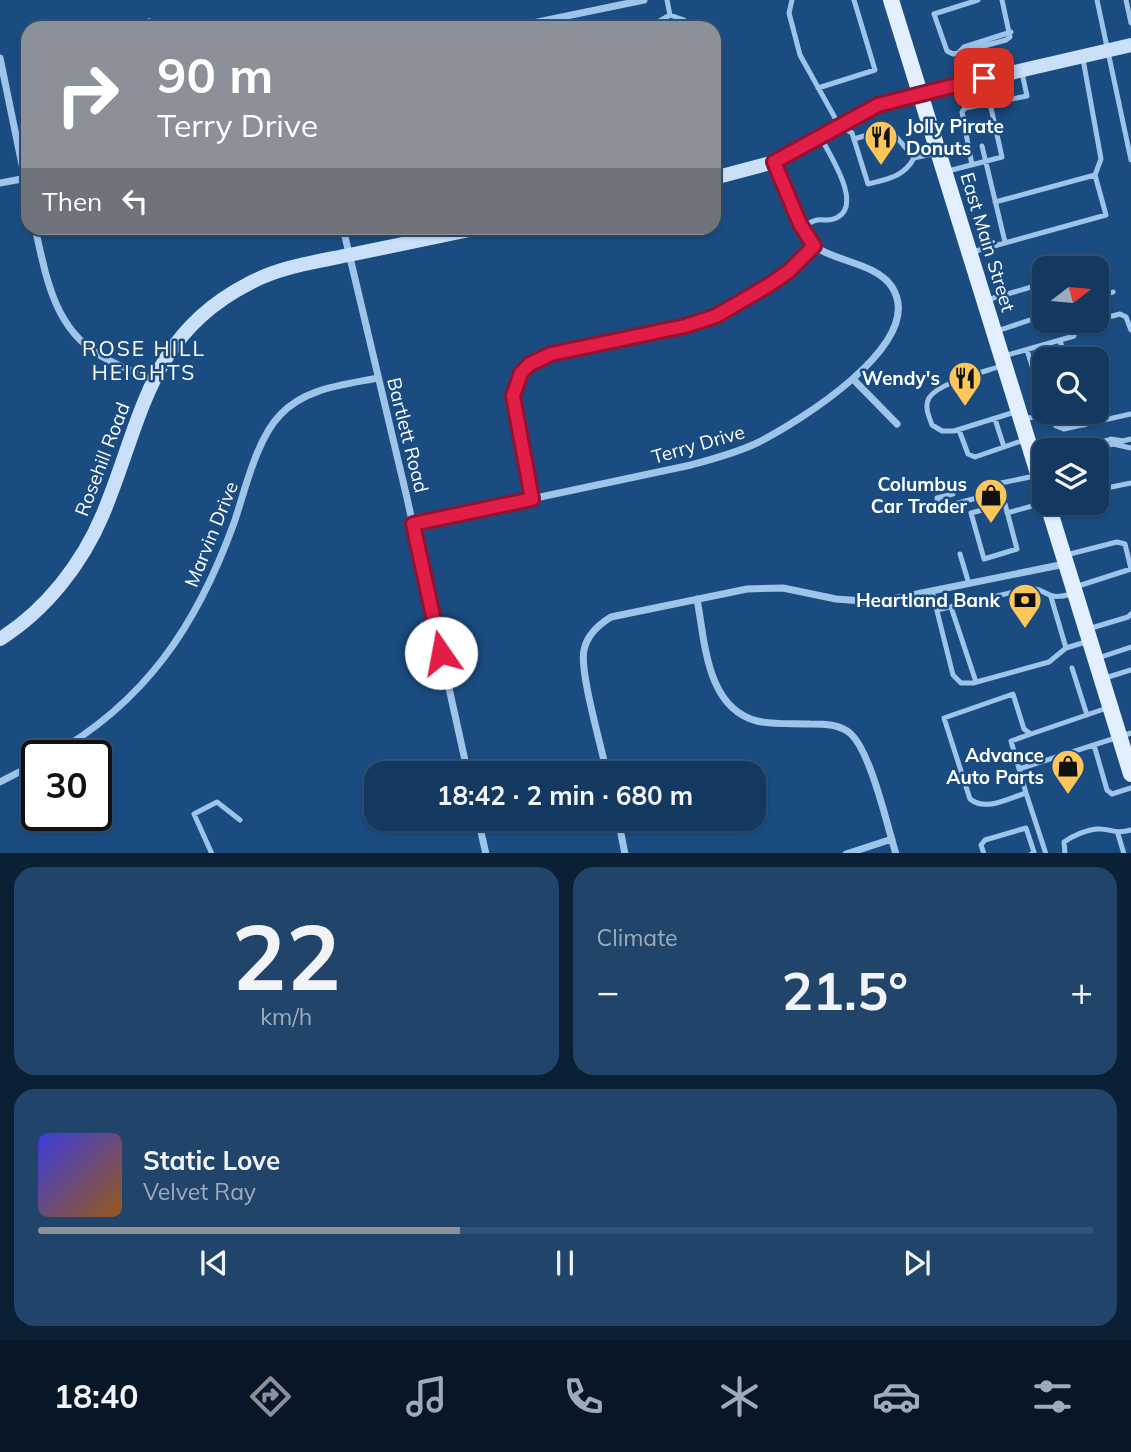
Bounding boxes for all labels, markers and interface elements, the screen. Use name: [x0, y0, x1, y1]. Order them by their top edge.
text: 90 m: [157, 44, 273, 105]
pin: [954, 48, 1014, 108]
icon: right: [42, 49, 133, 140]
icon: arrive: [965, 59, 1003, 97]
text: Terry Drive: [157, 105, 318, 145]
place label: Jolly Pirate Donuts: [906, 114, 1004, 160]
restaurant icon: Jolly Pirate Donuts: [862, 118, 900, 167]
street label: East Main Street: [955, 170, 1021, 315]
icon: left: [116, 182, 154, 220]
text: Then: [42, 185, 102, 218]
north arrow: [1032, 256, 1110, 332]
map controls: [1032, 256, 1109, 515]
district label: ROSE HILL HEIGHTS: [82, 335, 206, 385]
button: search: [1032, 347, 1109, 424]
restaurant icon: Wendy's: [946, 359, 984, 408]
place label: Wendy's: [862, 366, 940, 390]
street label: Bartlett Road: [382, 375, 434, 495]
street label: Rosehill Road: [69, 399, 135, 519]
street label: Terry Drive: [649, 419, 747, 469]
button: layers: [1032, 438, 1109, 515]
place label: Columbus Car Trader: [871, 472, 968, 518]
shop icon: Columbus Car Trader: [972, 476, 1010, 525]
street label: Marvin Drive: [179, 478, 243, 590]
bank icon: Heartland Bank: [1006, 581, 1044, 630]
place label: Heartland Bank: [856, 588, 1001, 612]
position arrow: [404, 616, 478, 690]
speed limit sign: 30: [21, 740, 112, 831]
place label: Advance Auto Parts: [946, 743, 1044, 789]
shop icon: Advance Auto Parts: [1049, 747, 1087, 796]
text: 18:42 · 2 min · 680 m: [437, 779, 693, 812]
text: 22: [232, 899, 341, 1013]
text: Climate: [597, 923, 678, 952]
text: 21.5°: [782, 958, 908, 1023]
text: −: [597, 967, 619, 1015]
text: +: [1070, 967, 1093, 1015]
text: km/h: [260, 1002, 312, 1031]
text: Static Love: [143, 1144, 280, 1177]
text: Velvet Ray: [143, 1177, 256, 1206]
icon: previous: [195, 1244, 233, 1282]
icon: pause: [546, 1244, 584, 1282]
icon: next: [898, 1244, 936, 1282]
icon: directions: [246, 1372, 295, 1421]
icon: music: [402, 1372, 451, 1421]
icon: phone: [559, 1372, 608, 1421]
icon: climate: [715, 1372, 764, 1421]
icon: car: [872, 1372, 921, 1421]
icon: filters: [1028, 1372, 1077, 1421]
text: 18:40: [54, 1376, 138, 1416]

